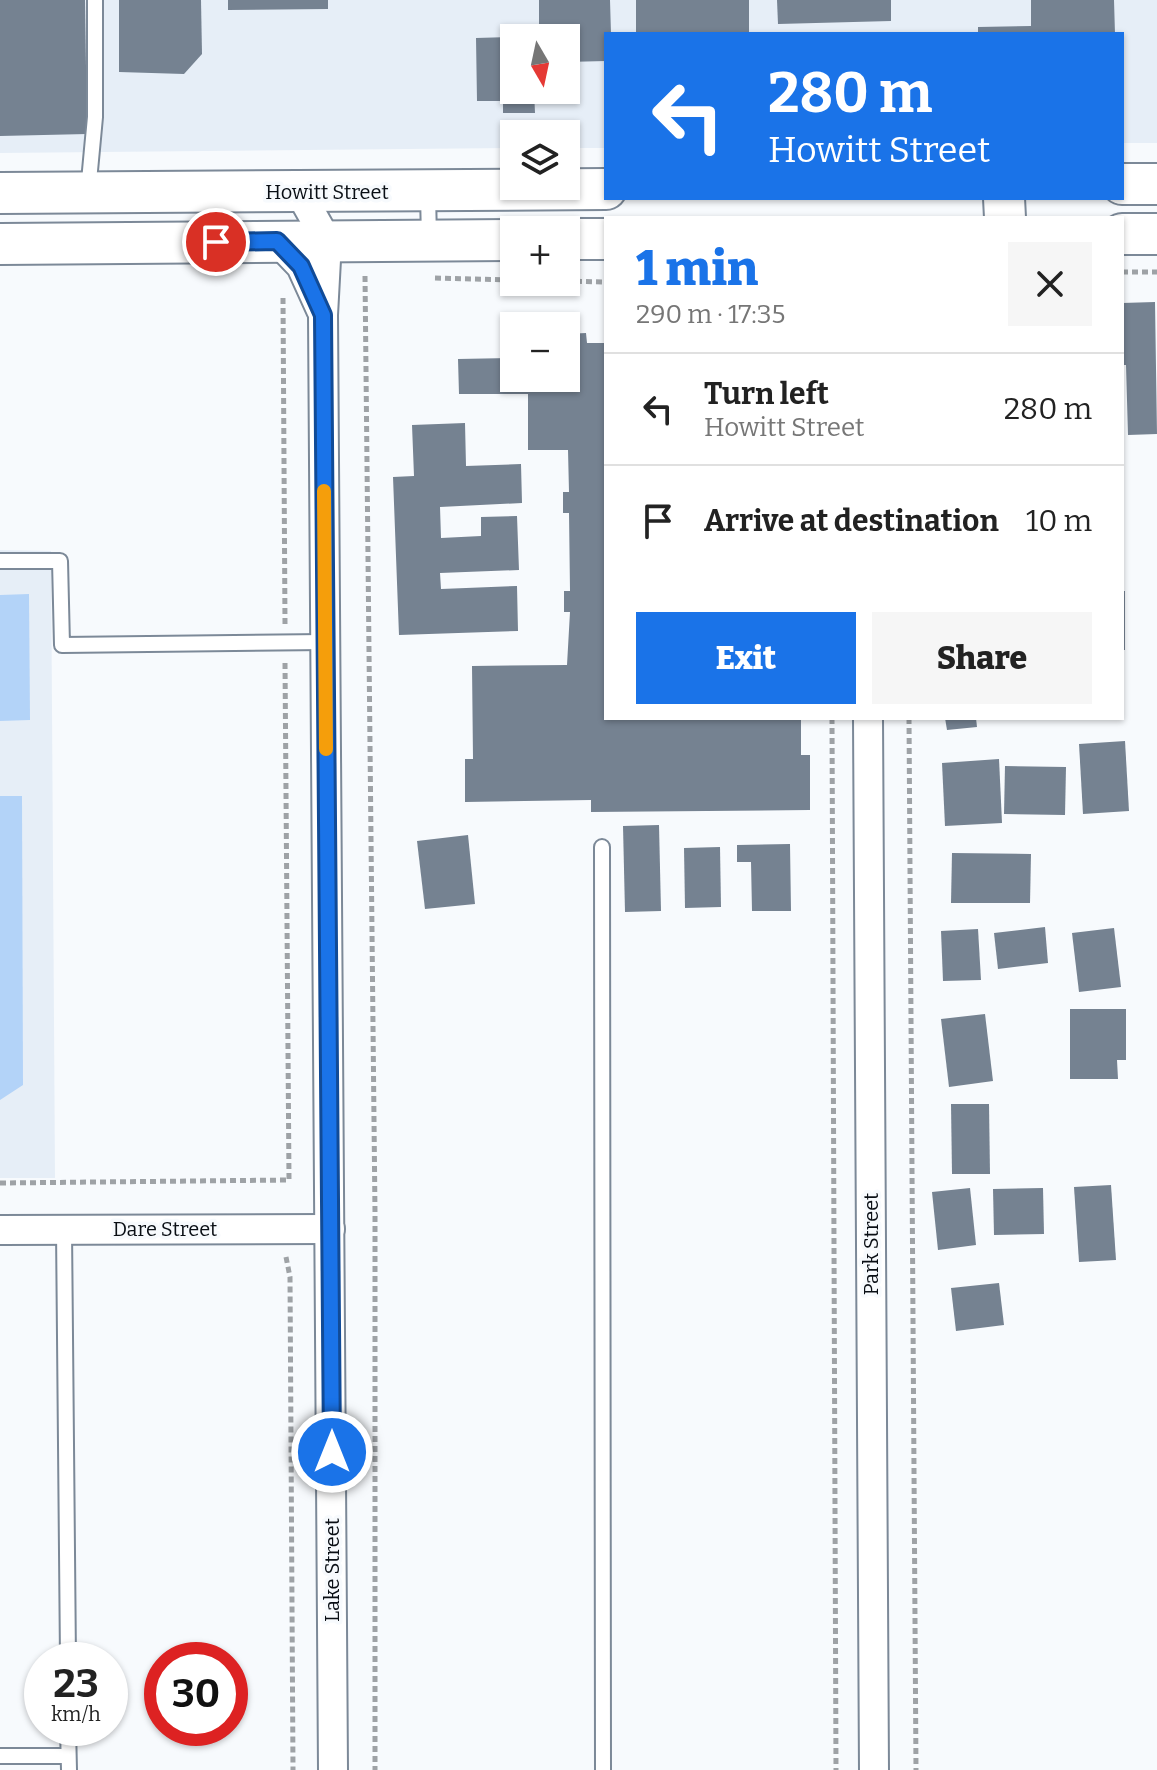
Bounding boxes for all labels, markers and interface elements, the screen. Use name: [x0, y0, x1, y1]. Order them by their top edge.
north arrow: [500, 24, 580, 104]
map controls: [500, 24, 580, 392]
text: 280 m: [768, 60, 932, 127]
icon: left: [636, 64, 740, 168]
button: layers: [500, 120, 580, 200]
text: Howitt Street: [768, 128, 990, 172]
street label: Howitt Street: [265, 180, 389, 204]
pin: [182, 208, 250, 276]
button: +: [500, 216, 580, 296]
icon: arrive: [194, 220, 238, 264]
text: 1 min: [636, 240, 758, 298]
button: close: [1008, 242, 1092, 326]
text: 290 m · 17:35: [636, 299, 785, 330]
button: −: [500, 312, 580, 392]
text: Turn left: [704, 376, 829, 412]
icon: left: [636, 387, 680, 431]
text: 280 m: [1004, 391, 1092, 427]
text: Howitt Street: [704, 412, 865, 443]
icon: arrive: [636, 499, 680, 543]
text: Arrive at destination: [704, 503, 999, 539]
text: 10 m: [1026, 503, 1092, 539]
button: Exit: [636, 612, 856, 704]
button: Share: [872, 612, 1092, 704]
street label: Park Street: [859, 1193, 883, 1295]
street label: Dare Street: [113, 1217, 217, 1241]
position arrow: [290, 1410, 374, 1494]
street label: Lake Street: [320, 1518, 344, 1622]
speed limit sign: 30: [144, 1642, 248, 1746]
text: 23: [53, 1660, 99, 1708]
text: km/h: [51, 1702, 101, 1726]

